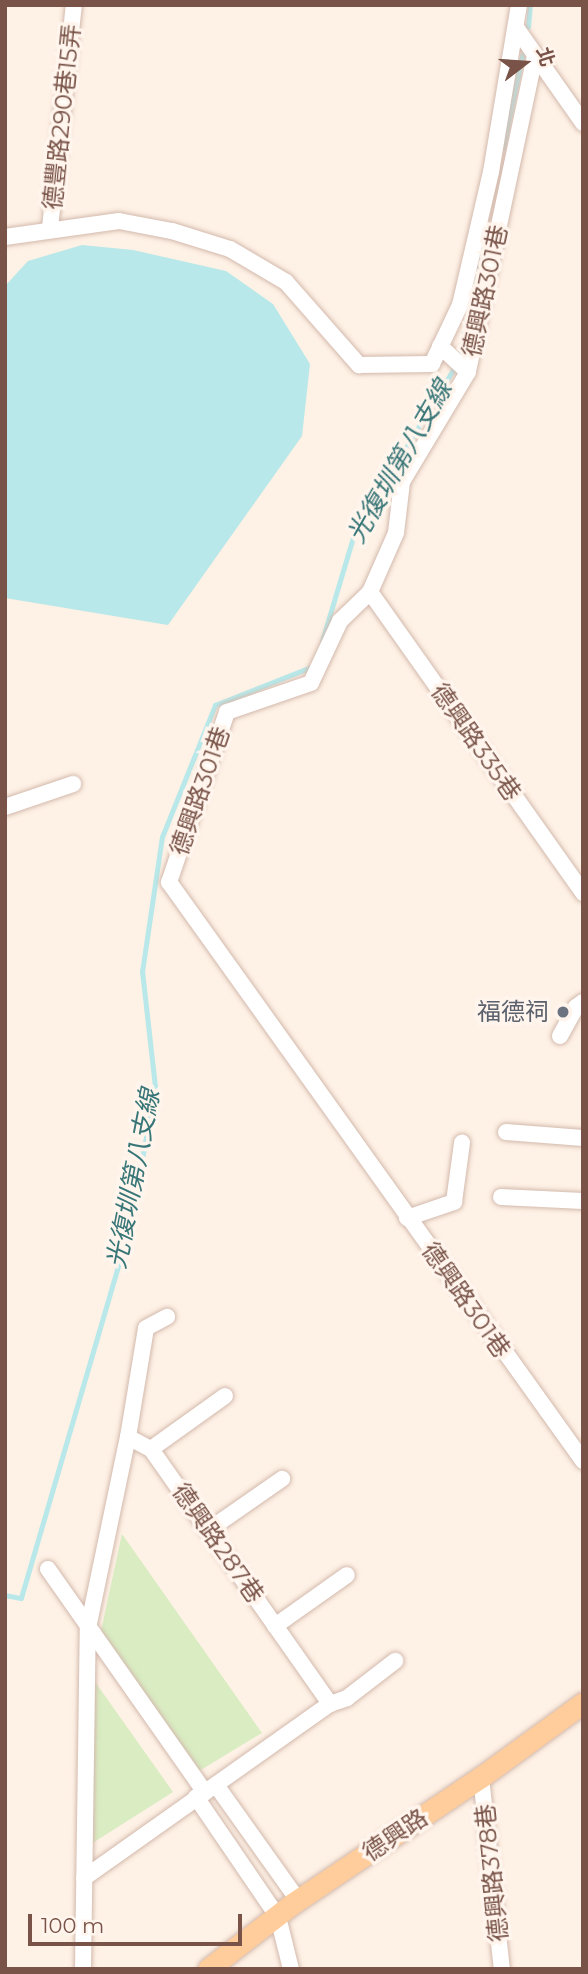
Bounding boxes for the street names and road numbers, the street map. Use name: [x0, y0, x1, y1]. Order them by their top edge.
street label: 德豐路290巷15弄: [38, 23, 86, 211]
street label: 德興路301巷: [457, 222, 513, 360]
street label: 德興路335巷: [425, 678, 527, 806]
street label: 德興路301巷: [165, 723, 235, 859]
street label: 德興路301巷: [416, 1237, 516, 1363]
street label: 德興路287巷: [166, 1478, 270, 1608]
street label: 德興路: [357, 1803, 433, 1867]
street label: 德興路378巷: [470, 1803, 514, 1943]

